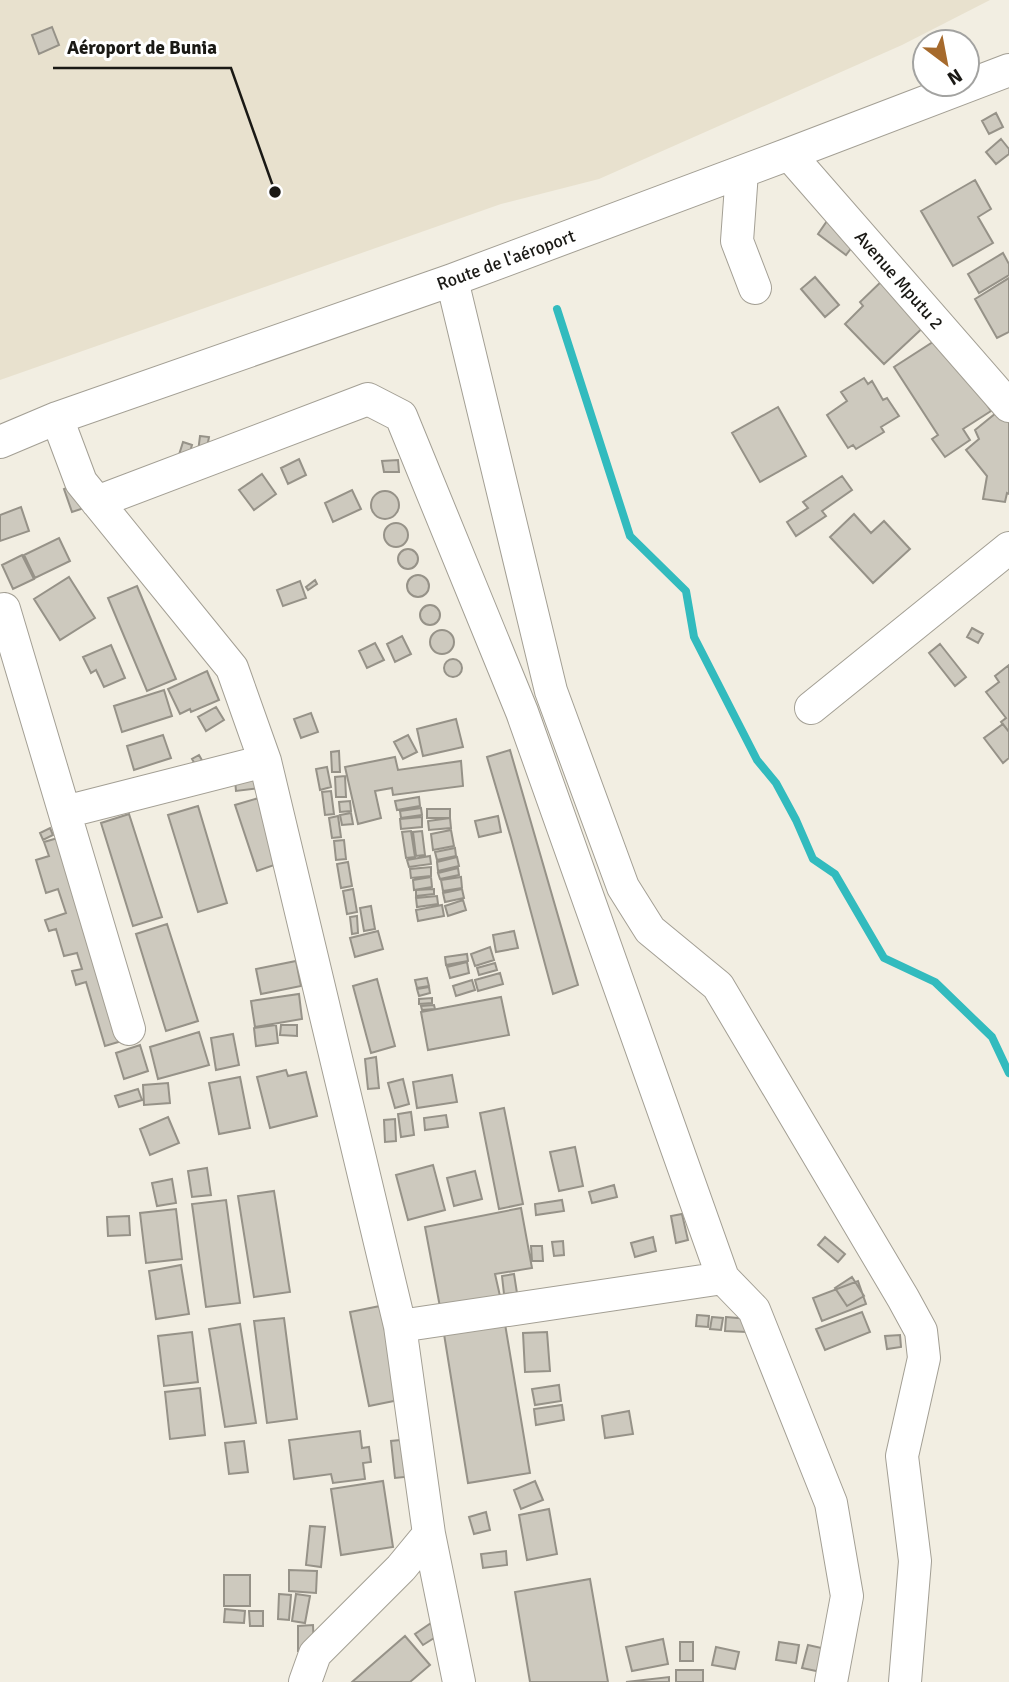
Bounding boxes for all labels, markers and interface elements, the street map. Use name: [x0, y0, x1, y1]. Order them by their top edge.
callout: Aéroport de Bunia: [53, 28, 231, 68]
north arrow: [911, 28, 981, 98]
text: Aéroport de Bunia: [67, 36, 217, 60]
text: N: [943, 63, 966, 90]
street label: Route de l'aéroport: [434, 225, 578, 295]
street label: Avenue Mputu 2: [850, 226, 948, 334]

